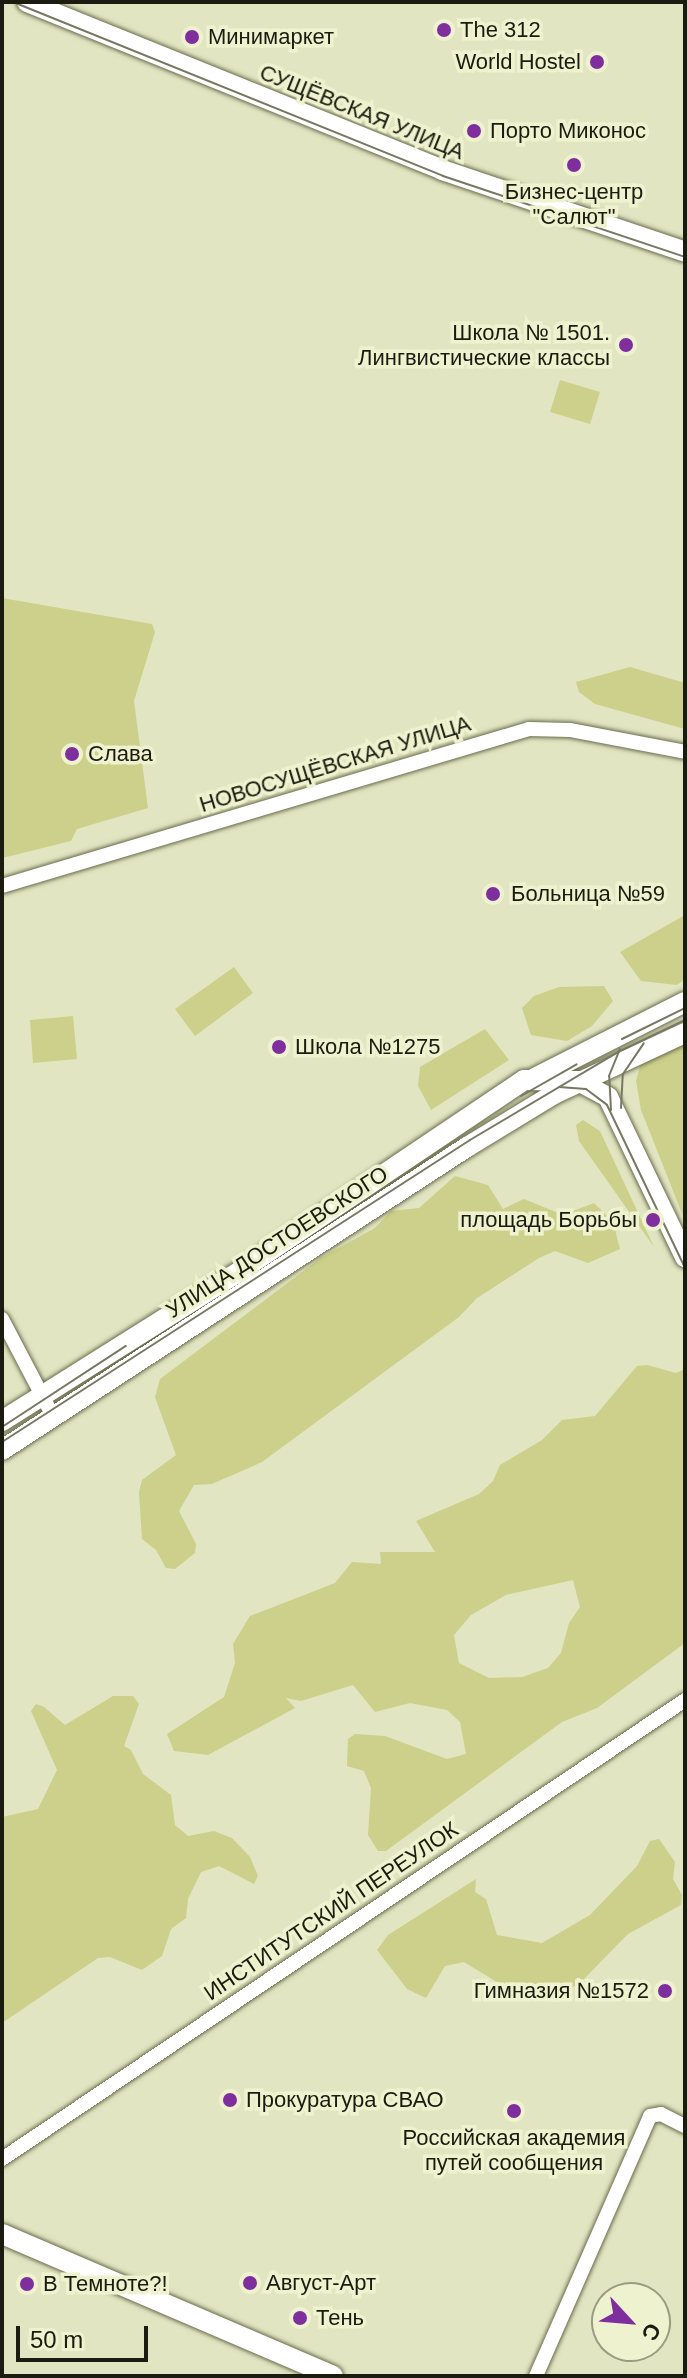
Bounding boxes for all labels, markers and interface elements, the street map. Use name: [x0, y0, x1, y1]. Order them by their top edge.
place label: The 312: [460, 17, 541, 43]
marker: The 312: [435, 21, 453, 39]
place label: Минимаркет: [208, 24, 334, 50]
marker: Минимаркет: [183, 28, 201, 46]
place label: World Hostel: [455, 49, 581, 75]
marker: World Hostel: [588, 53, 606, 71]
street label: СУЩЁВСКАЯ УЛИЦА: [256, 59, 468, 165]
place label: Порто Миконос: [490, 118, 646, 144]
marker: Порто Миконос: [465, 122, 483, 140]
marker: Бизнес-центр "Салют": [565, 156, 583, 174]
place label: Бизнес-центр "Салют": [505, 178, 643, 230]
place label: Школа № 1501. Лингвистические классы: [358, 319, 610, 370]
marker: Школа № 1501. Лингвистические классы: [617, 336, 635, 354]
street label: НОВОСУЩЁВСКАЯ УЛИЦА: [196, 710, 474, 818]
place label: Слава: [88, 741, 153, 767]
marker: Слава: [63, 745, 81, 763]
place label: Больница №59: [511, 881, 665, 907]
marker: Больница №59: [482, 883, 504, 905]
place label: Школа №1275: [295, 1034, 441, 1060]
marker: Школа №1275: [270, 1038, 288, 1056]
street label: УЛИЦА ДОСТОЕВСКОГО: [161, 1160, 393, 1324]
place label: площадь Борьбы: [460, 1207, 637, 1233]
marker: площадь Борьбы: [644, 1211, 662, 1229]
street label: ИНСТИТУТСКИЙ ПЕРЕУЛОК: [199, 1816, 463, 2006]
place label: Гимназия №1572: [474, 1978, 649, 2004]
marker: Гимназия №1572: [656, 1982, 674, 2000]
place label: Прокуратура СВАО: [246, 2087, 444, 2113]
marker: Прокуратура СВАО: [221, 2091, 239, 2109]
marker: Российская академия путей сообщения: [505, 2102, 523, 2120]
place label: Российская академия путей сообщения: [403, 2124, 625, 2176]
place label: Август-Арт: [266, 2270, 376, 2296]
place label: В Темноте?!: [43, 2271, 168, 2297]
marker: Август-Арт: [241, 2274, 259, 2292]
marker: В Темноте?!: [18, 2275, 36, 2293]
north arrow: [591, 2282, 671, 2362]
place label: Тень: [316, 2305, 364, 2331]
marker: Тень: [291, 2309, 309, 2327]
scale bar: [20, 2310, 152, 2360]
text: С: [637, 2319, 666, 2344]
text: 50 m: [30, 2326, 83, 2353]

